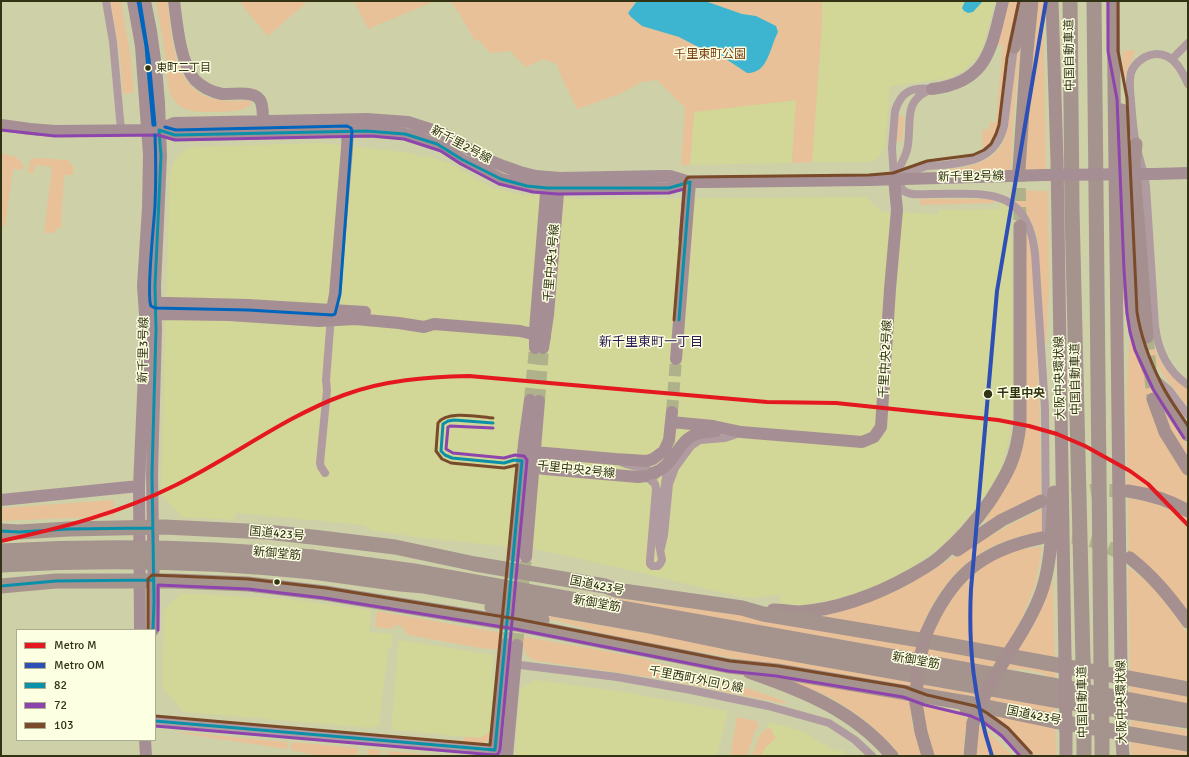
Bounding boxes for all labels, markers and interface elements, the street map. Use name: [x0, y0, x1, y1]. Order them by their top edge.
street label: 中国自動車道: [1062, 19, 1078, 91]
park label: 千里東町公園: [674, 48, 746, 62]
place label: 東町二丁目: [156, 61, 211, 75]
marker: 東町二丁目: [143, 63, 153, 73]
street label: 新千里2号線: [428, 123, 494, 167]
street label: 新千里2号線: [938, 169, 1004, 185]
street label: 千里中央1号線: [541, 223, 563, 303]
street label: 新千里3号線: [136, 317, 152, 383]
street label: 千里中央2号線: [877, 319, 895, 399]
district label: 新千里東町一丁目: [599, 335, 703, 351]
street label: 大阪中央環状線: [1052, 336, 1068, 420]
street label: 中国自動車道: [1068, 343, 1084, 415]
place label: 千里中央: [997, 387, 1045, 401]
marker: 千里中央: [982, 388, 994, 400]
street label: 千里中央2号線: [536, 459, 616, 481]
street label: 国道423号: [249, 524, 305, 544]
street label: 新御堂筋: [252, 545, 302, 563]
street label: 国道423号: [568, 574, 626, 598]
unlabelled marker: [272, 577, 282, 587]
street label: 新御堂筋: [572, 593, 622, 615]
legend: [16, 629, 156, 741]
text: Metro M: [54, 638, 97, 653]
street label: 新御堂筋: [891, 650, 941, 672]
text: Metro OM: [54, 658, 105, 673]
street label: 大阪中央環状線: [1114, 660, 1130, 744]
street label: 千里西町外回り線: [648, 664, 744, 696]
street label: 中国自動車道: [1075, 666, 1091, 738]
text: 82: [54, 678, 67, 693]
text: 72: [54, 698, 67, 713]
street label: 国道423号: [1005, 704, 1063, 728]
text: 103: [54, 718, 73, 733]

